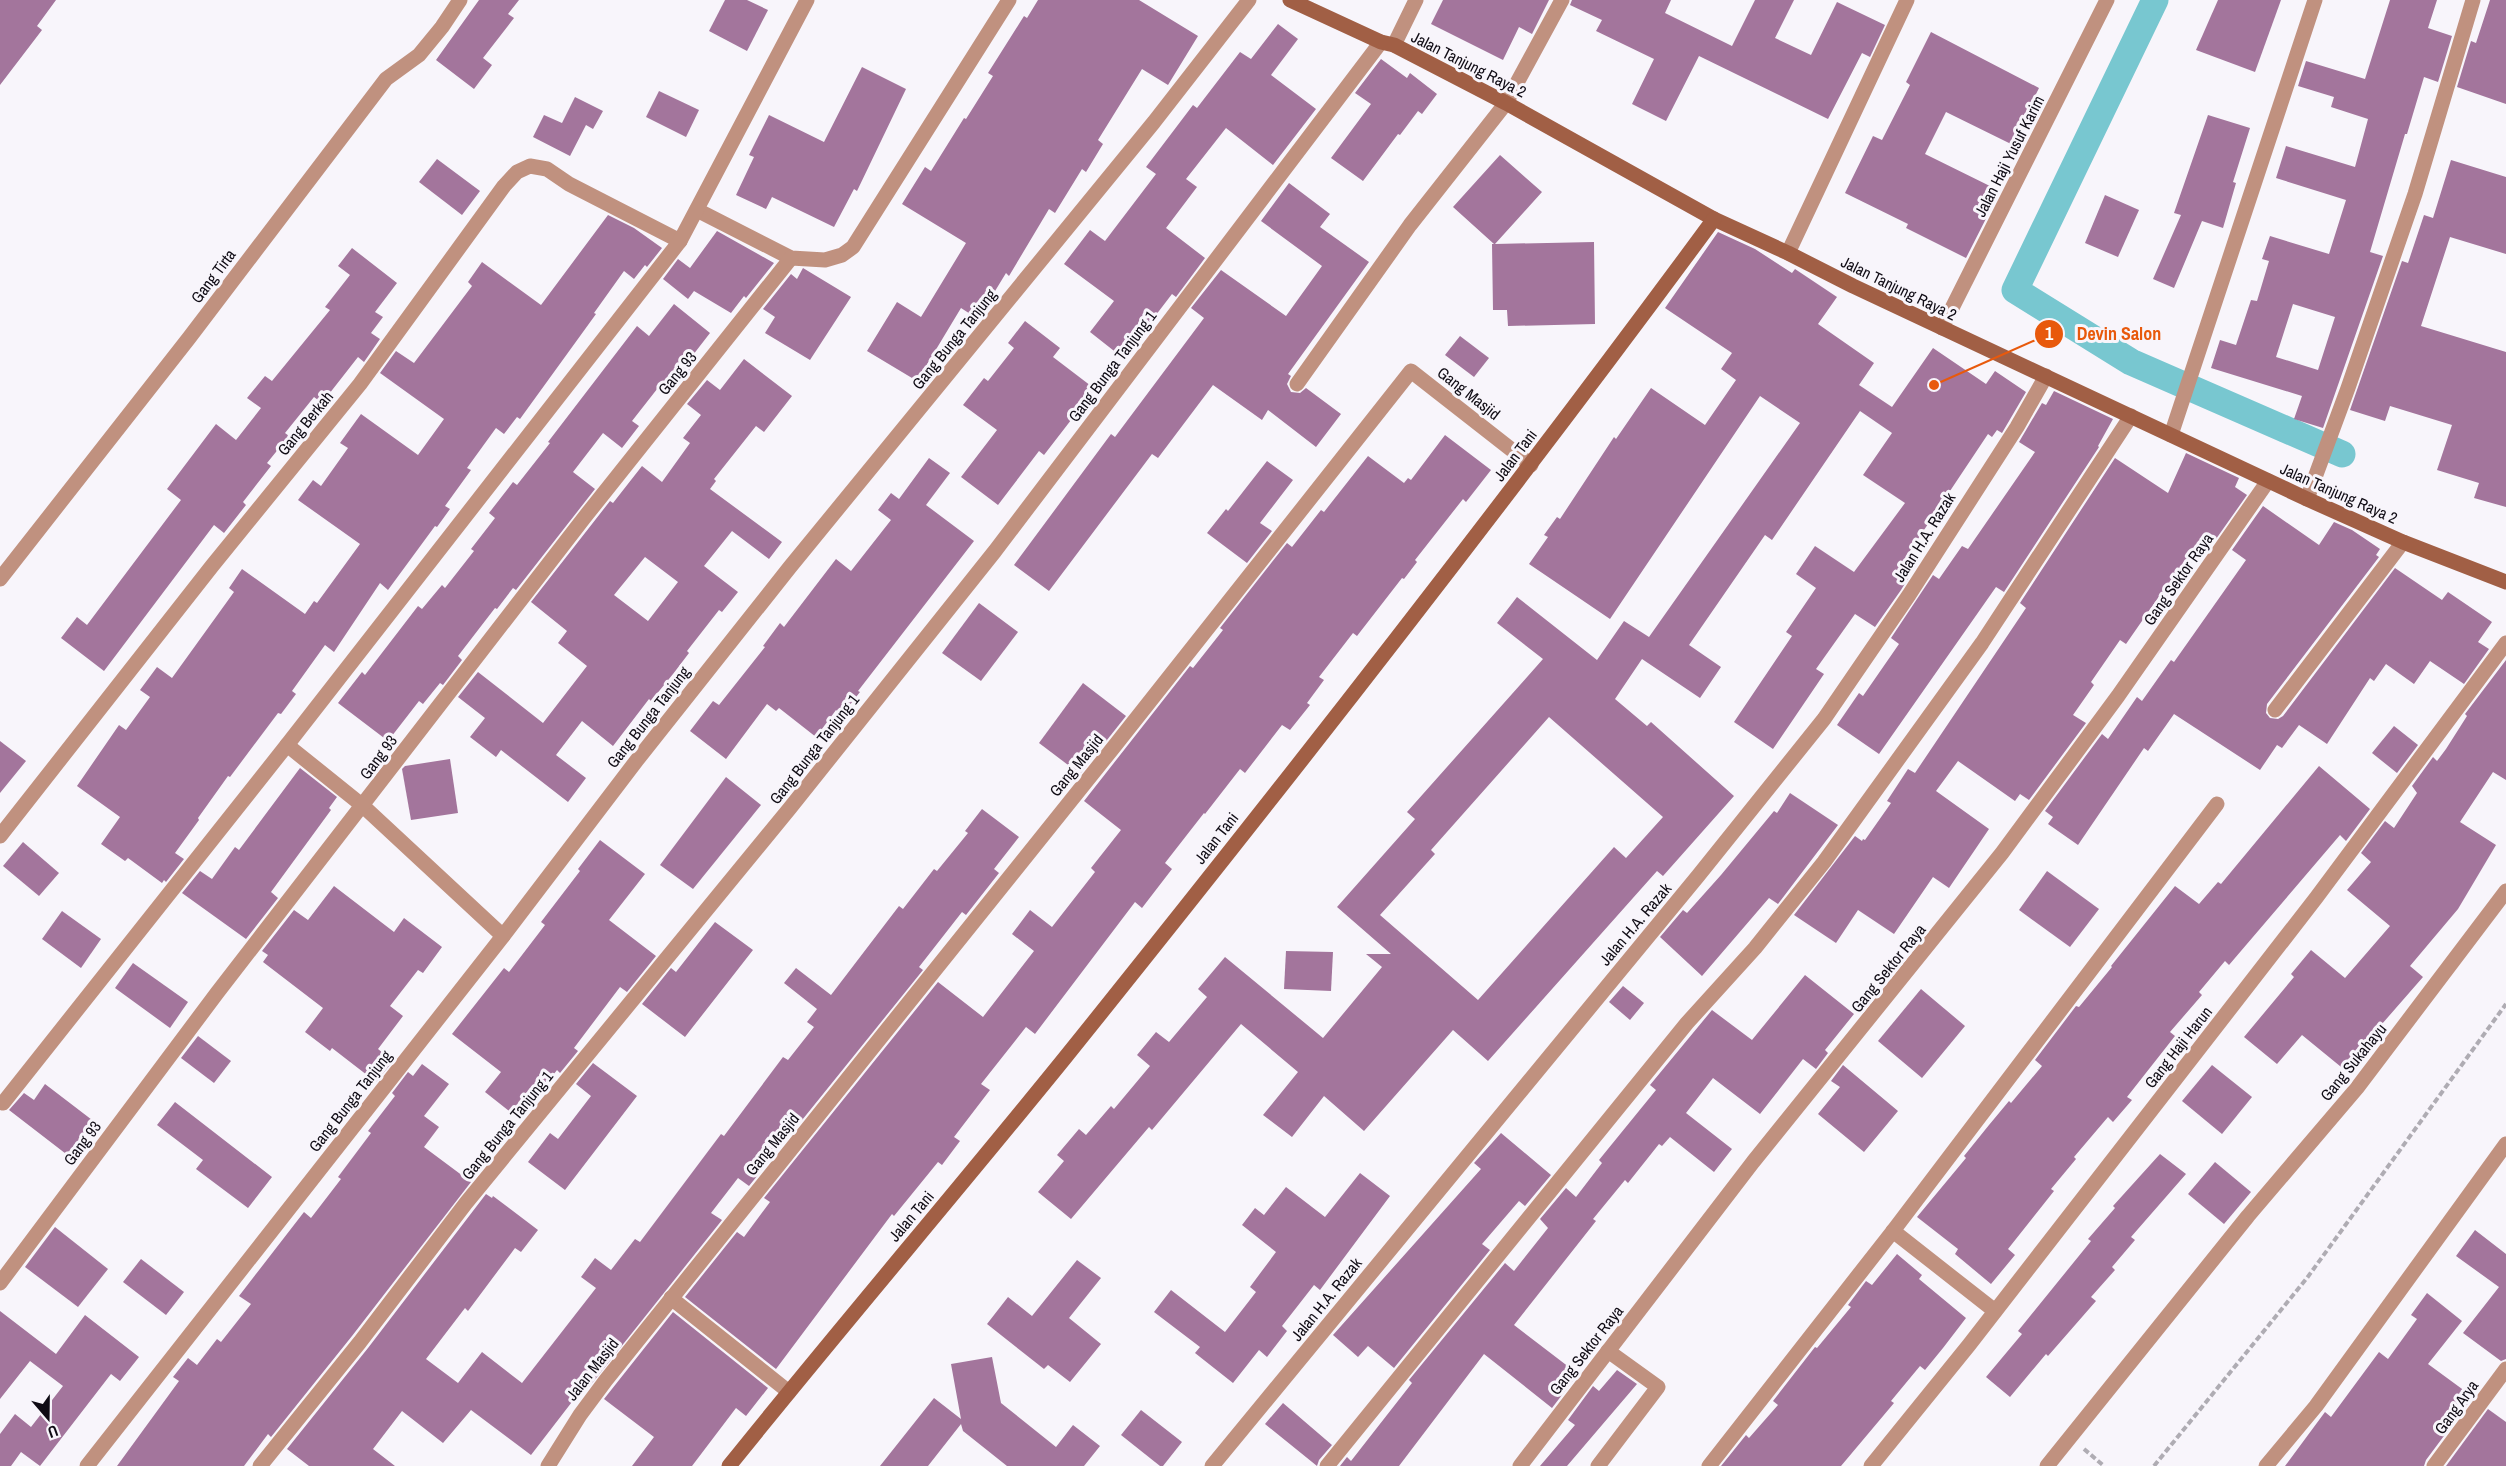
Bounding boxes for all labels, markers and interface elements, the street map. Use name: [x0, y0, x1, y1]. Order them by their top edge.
street label: Jalan Tanjung Raya 2: [1408, 26, 1530, 102]
street label: Jalan Haji Yusuf Karim: [1969, 92, 2049, 220]
street label: Gang Tirta: [185, 244, 241, 307]
street label: Jalan Tanjung Raya 2: [1837, 250, 1961, 326]
street label: Gang Bunga Tanjung: [907, 284, 1002, 394]
street label: Gang Bunga Tanjung 1: [1063, 305, 1162, 426]
callout: Devin Salon: [2034, 316, 2173, 352]
text: 1: [2045, 321, 2054, 346]
text: Devin Salon: [2077, 321, 2161, 346]
street label: Gang 93: [653, 347, 701, 399]
street label: Gang Masjid: [1433, 361, 1505, 425]
street label: Gang Berkah: [272, 386, 338, 460]
street label: Jalan Tani: [1488, 424, 1542, 486]
street label: Jalan Tanjung Raya 2: [2277, 457, 2401, 529]
street label: Jalan H.A. Razak: [1888, 488, 1960, 586]
street label: Gang Sektor Raya: [2138, 528, 2218, 630]
street label: Gang Bunga Tanjung: [601, 661, 695, 772]
street label: Gang Bunga Tanjung 1: [764, 689, 864, 809]
street label: Gang Masjid: [1044, 729, 1108, 801]
street label: Gang 93: [354, 730, 402, 784]
street label: Jalan Tani: [1189, 808, 1243, 868]
street label: Jalan H.A. Razak: [1594, 878, 1676, 970]
street label: Gang Sektor Raya: [1845, 919, 1931, 1017]
street label: Gang Haji Harun: [2139, 1001, 2217, 1093]
street label: Gang Sukahayu: [2315, 1019, 2391, 1105]
street label: Gang Bunga Tanjung: [303, 1045, 397, 1156]
street label: Gang Bunga Tanjung 1: [456, 1065, 558, 1184]
street label: Gang Masjid: [740, 1108, 804, 1180]
street label: Gang 93: [58, 1116, 106, 1170]
street label: Jalan Tani: [883, 1186, 939, 1246]
street label: Jalan H.A. Razak: [1286, 1252, 1367, 1345]
street label: Gang Sektor Raya: [1544, 1300, 1628, 1399]
street label: Jalan Masjid: [561, 1333, 623, 1405]
street label: Gang Arya: [2429, 1375, 2484, 1439]
north arrow: [18, 1388, 78, 1448]
text: U: [45, 1420, 61, 1444]

